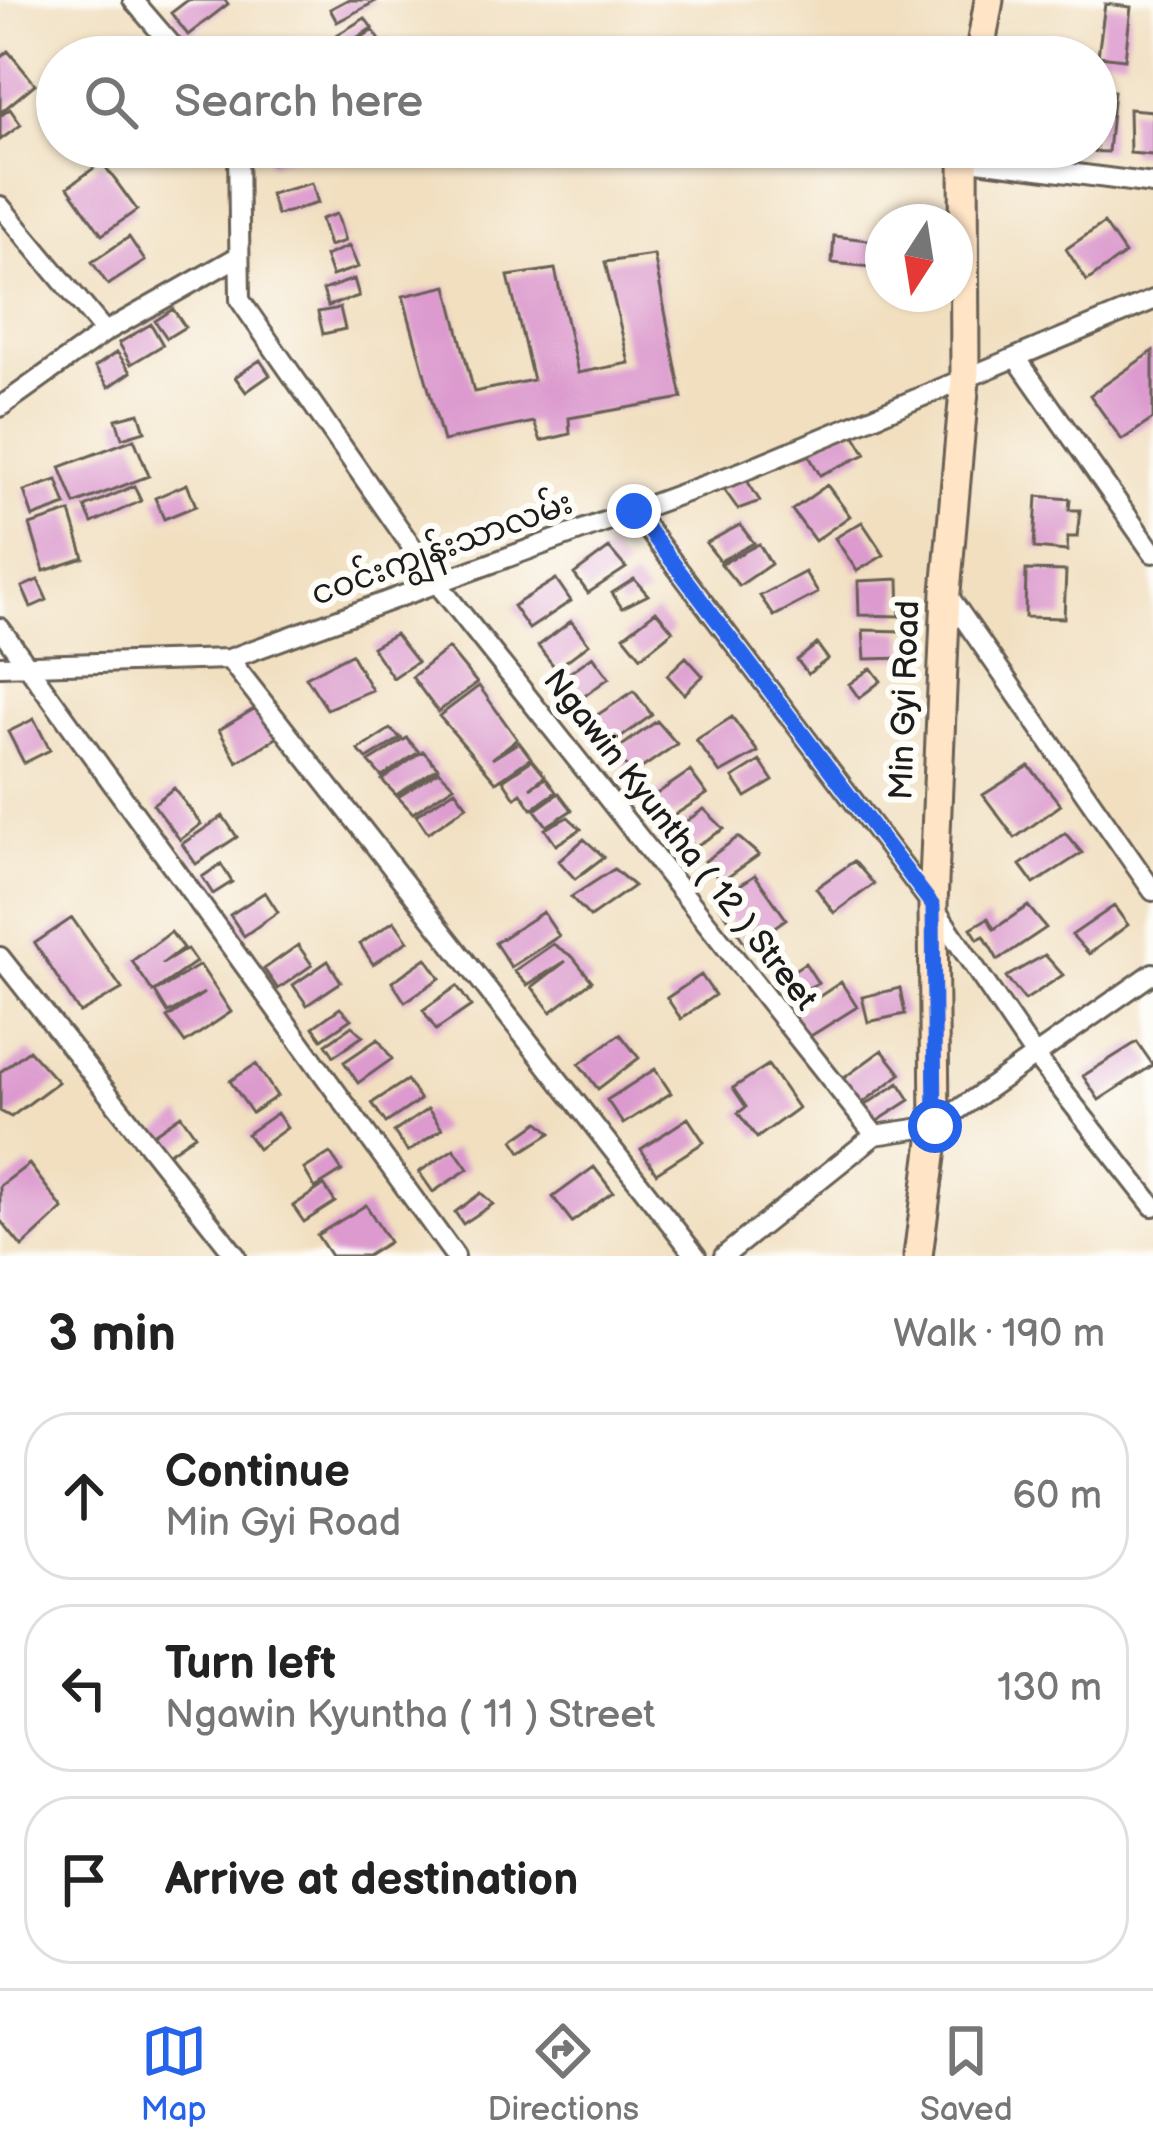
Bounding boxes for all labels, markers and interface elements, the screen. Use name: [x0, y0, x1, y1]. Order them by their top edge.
search box: [36, 36, 1117, 168]
icon: search: [78, 69, 144, 135]
text: Search here: [174, 75, 423, 130]
north arrow: [865, 204, 973, 312]
street label: ငဝင်းကျွန်းသာလမ်း: [304, 479, 581, 622]
route end: [607, 484, 661, 538]
street label: Min Gyi Road: [882, 599, 928, 801]
street label: Ngawin Kyuntha ( 12 ) Street: [534, 662, 826, 1018]
route start: [908, 1099, 962, 1153]
text: 3 min: [48, 1304, 176, 1365]
text: Walk · 190 m: [893, 1311, 1105, 1358]
text: Continue: [165, 1445, 350, 1500]
icon: ahead: [51, 1463, 117, 1529]
text: 60 m: [1012, 1473, 1102, 1520]
text: Min Gyi Road: [165, 1500, 401, 1547]
text: Turn left: [165, 1637, 336, 1692]
icon: left: [51, 1655, 117, 1721]
text: 130 m: [997, 1665, 1102, 1712]
text: Ngawin Kyuntha ( 11 ) Street: [165, 1692, 655, 1739]
icon: arrive: [51, 1847, 117, 1913]
text: Arrive at destination: [165, 1853, 578, 1908]
tab: Map: [140, 2018, 207, 2130]
tab: Directions: [487, 2018, 639, 2130]
tab: Saved: [920, 2018, 1013, 2130]

